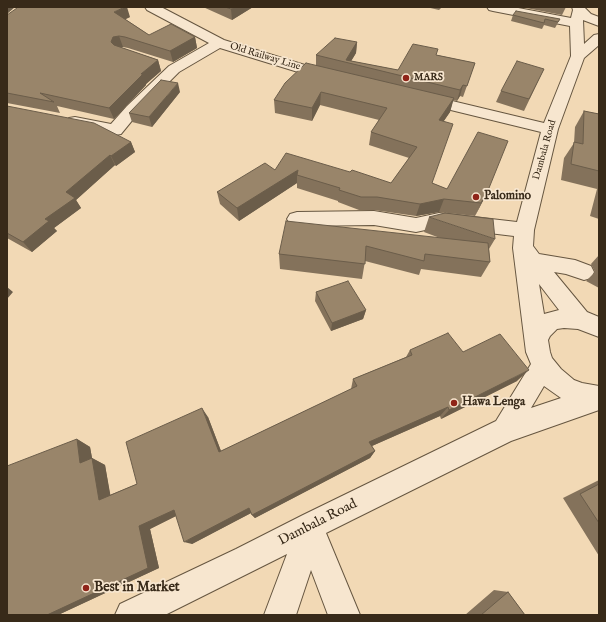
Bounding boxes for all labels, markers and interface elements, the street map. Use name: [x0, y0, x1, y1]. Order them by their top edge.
street label: Old Railway Line: [228, 41, 302, 73]
place label: MARS: [414, 72, 443, 84]
marker: MARS: [401, 73, 411, 83]
street label: Dambala Road: [531, 119, 559, 181]
place label: Palomino: [484, 190, 531, 204]
marker: Palomino: [471, 192, 481, 202]
place label: Hawa Lenga: [462, 396, 525, 410]
marker: Hawa Lenga: [449, 398, 459, 408]
street label: Dambala Road: [276, 496, 360, 550]
place label: Best in Market: [94, 580, 180, 596]
marker: Best in Market: [81, 583, 91, 593]

